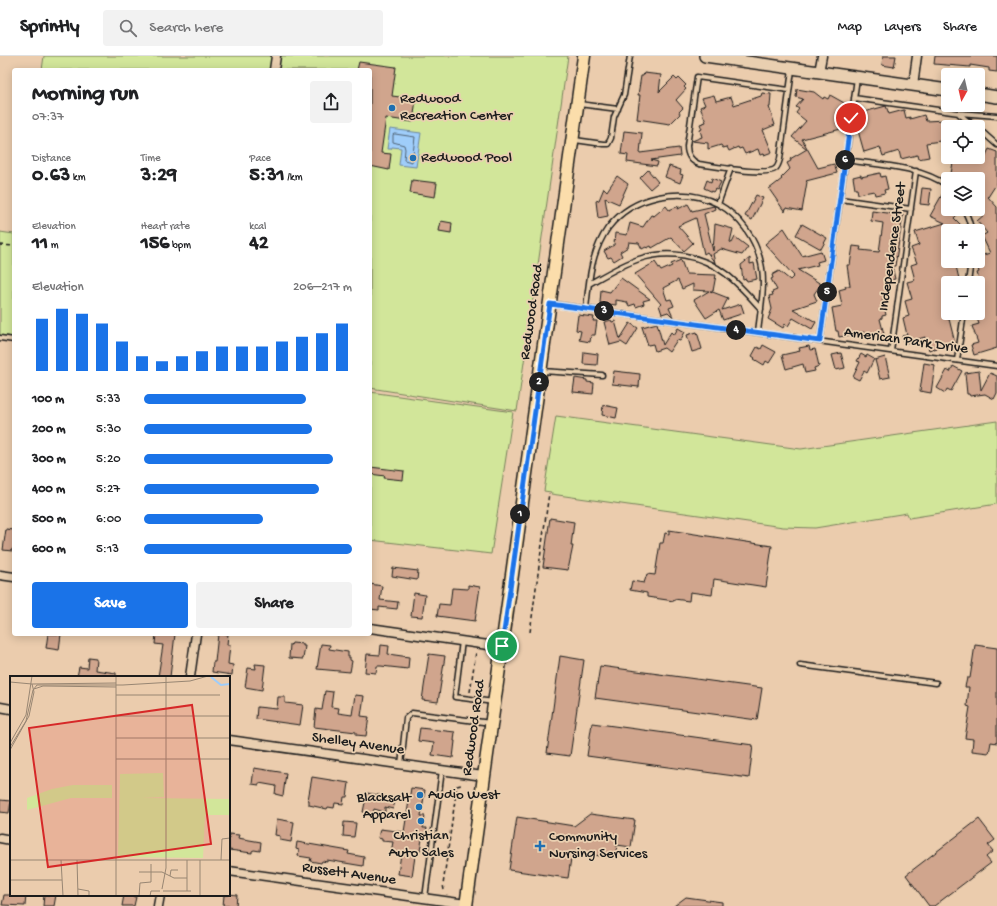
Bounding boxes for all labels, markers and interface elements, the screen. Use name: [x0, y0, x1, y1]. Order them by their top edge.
search box: [103, 10, 383, 46]
text: Sprintly: [20, 16, 79, 39]
icon: search: [117, 17, 139, 39]
text: Search here: [149, 19, 223, 37]
text: Map: [838, 19, 862, 36]
text: Layers: [884, 19, 921, 36]
text: Share: [943, 19, 977, 36]
north arrow: [941, 68, 985, 112]
map controls: [941, 68, 985, 320]
button: share: [310, 81, 352, 123]
text: Morning run: [32, 82, 138, 108]
place label: Redwood Recreation Center: [400, 90, 514, 125]
pin: [834, 101, 868, 135]
marker: Redwood Recreation Center: [387, 103, 397, 113]
icon: check: [840, 107, 862, 129]
text: 07:37: [32, 110, 64, 125]
button: locate: [941, 120, 985, 164]
place label: Redwood Pool: [421, 149, 512, 167]
pin: 6: [835, 150, 855, 170]
text: Distance: [32, 153, 71, 165]
text: Time: [141, 153, 161, 165]
text: Pace: [249, 153, 271, 165]
marker: Redwood Pool: [408, 153, 418, 163]
text: 6: [842, 154, 848, 166]
text: 0.63: [32, 165, 70, 188]
text: 3:29: [141, 165, 177, 188]
text: 5:31: [249, 165, 285, 188]
text: km: [70, 172, 85, 184]
text: /km: [285, 172, 303, 184]
button: layers: [941, 172, 985, 216]
street label: Independence Street: [875, 180, 911, 312]
text: Elevation: [32, 221, 76, 233]
text: Heart rate: [141, 221, 190, 233]
text: kcal: [249, 221, 267, 233]
button: +: [941, 224, 985, 268]
text: 11: [32, 233, 48, 256]
text: 156: [141, 233, 169, 256]
text: 42: [249, 233, 269, 256]
text: m: [48, 240, 59, 252]
text: bpm: [169, 240, 191, 252]
street label: Redwood Road: [516, 262, 548, 361]
button: −: [941, 276, 985, 320]
text: Elevation: [32, 280, 84, 295]
text: 206–217 m: [293, 280, 352, 295]
pin: 5: [817, 282, 837, 302]
text: 5: [824, 286, 830, 298]
pin: 3: [594, 301, 614, 321]
text: 3: [601, 305, 607, 317]
pin: 4: [726, 320, 746, 340]
street label: American Park Drive: [843, 323, 969, 359]
text: 4: [733, 324, 739, 336]
pin: 2: [529, 372, 549, 392]
text: 2: [536, 376, 542, 388]
text: 100 m: [32, 392, 64, 407]
text: 5:33: [96, 392, 120, 407]
text: 200 m: [32, 422, 65, 437]
text: 5:30: [96, 422, 121, 437]
text: 300 m: [32, 452, 66, 467]
text: 5:20: [96, 452, 121, 467]
text: 400 m: [32, 482, 65, 497]
text: 5:27: [96, 482, 120, 497]
pin: 1: [510, 504, 530, 524]
text: 1: [518, 508, 522, 520]
text: 500 m: [32, 512, 66, 527]
text: 6:00: [96, 512, 121, 527]
text: 600 m: [32, 542, 66, 557]
text: 5:13: [96, 542, 119, 557]
button: Save: [32, 582, 188, 628]
button: Share: [196, 582, 352, 628]
pin: [485, 629, 519, 663]
icon: arrive: [491, 635, 513, 657]
inset map: [10, 676, 230, 896]
street label: Redwood Road: [458, 678, 490, 777]
street label: Shelley Avenue: [311, 729, 406, 759]
place label: Audio West: [428, 786, 501, 804]
place label: Blacksalt Apparel: [356, 789, 413, 824]
marker: Audio West: [415, 790, 425, 800]
marker: Blacksalt Apparel: [414, 802, 424, 812]
marker: Christian Auto Sales: [416, 816, 426, 826]
place label: Christian Auto Sales: [388, 827, 454, 862]
place label: Community Nursing Services: [549, 828, 648, 863]
marker: Community Nursing Services: [534, 840, 546, 852]
street label: Russett Avenue: [301, 859, 397, 890]

